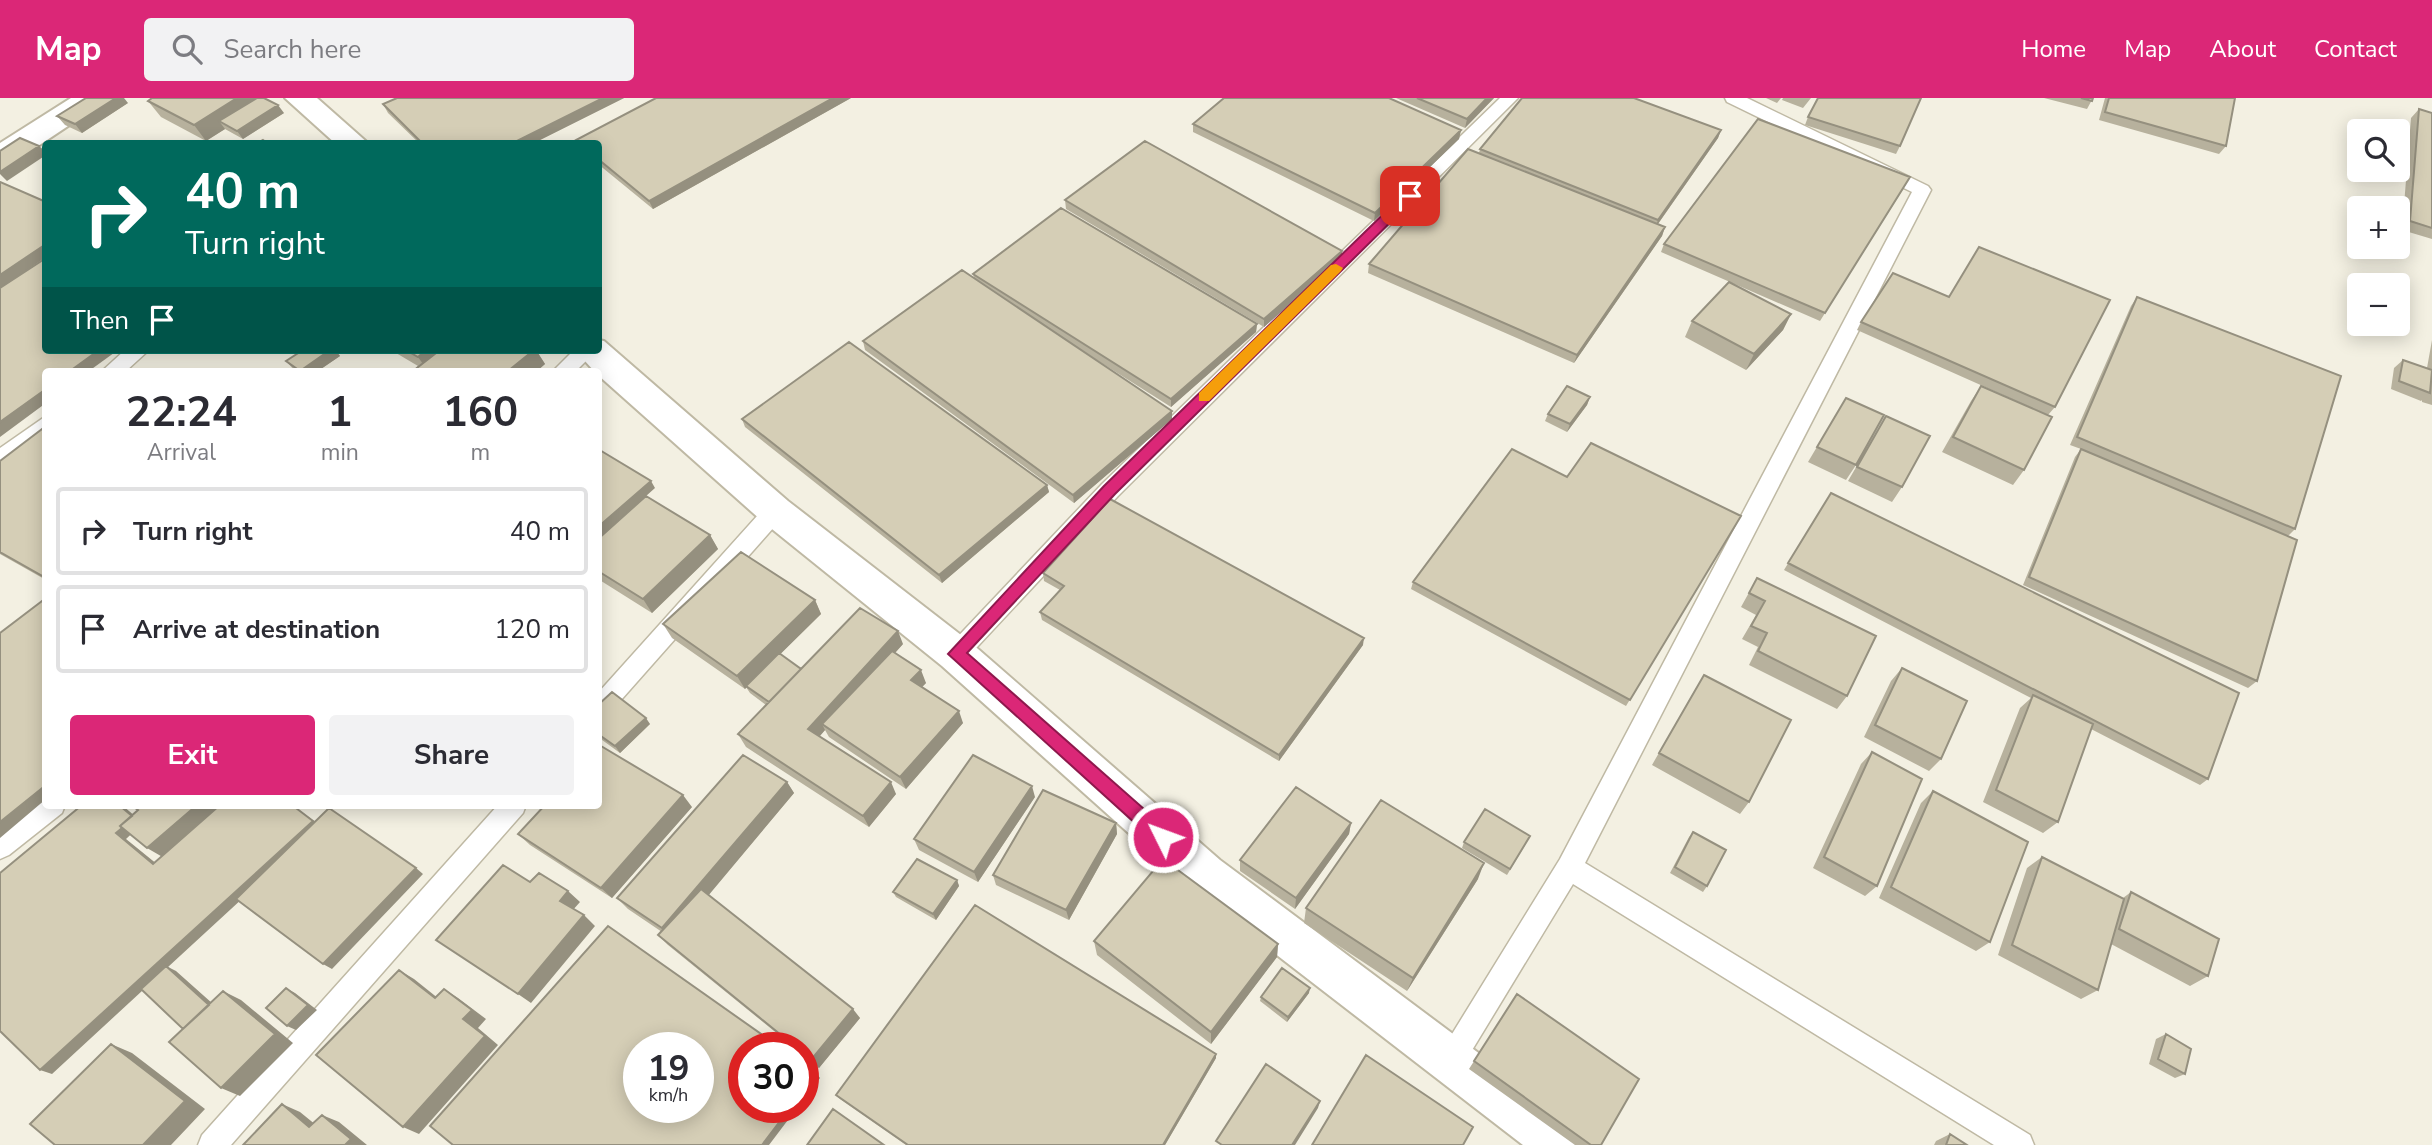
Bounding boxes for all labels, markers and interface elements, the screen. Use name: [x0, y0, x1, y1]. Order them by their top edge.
search box: [144, 18, 634, 81]
text: Map: [35, 27, 102, 72]
icon: search: [168, 30, 206, 68]
text: Search here: [224, 32, 361, 67]
text: Home: [2021, 33, 2086, 65]
text: Map: [2124, 33, 2171, 65]
text: About: [2209, 33, 2276, 65]
text: Contact: [2314, 33, 2397, 65]
map controls: [2347, 119, 2410, 336]
button: search: [2347, 119, 2410, 182]
text: 40 m: [185, 158, 300, 225]
pin: [1380, 166, 1440, 226]
icon: right: [70, 168, 161, 259]
icon: arrive: [1391, 177, 1429, 215]
button: +: [2347, 196, 2410, 259]
text: Turn right: [185, 222, 325, 265]
button: −: [2347, 273, 2410, 336]
icon: arrive: [143, 301, 181, 339]
text: Then: [70, 303, 129, 338]
text: 22:24: [126, 384, 237, 441]
text: 1: [327, 384, 352, 441]
text: 160: [443, 384, 518, 441]
text: Arrival: [147, 437, 216, 468]
text: min: [321, 437, 359, 468]
text: m: [471, 437, 490, 468]
icon: right: [74, 512, 112, 550]
text: Turn right: [133, 514, 252, 549]
text: 40 m: [510, 514, 570, 549]
icon: arrive: [74, 610, 112, 648]
text: Arrive at destination: [133, 612, 380, 647]
text: 120 m: [494, 612, 570, 647]
button: Exit: [70, 715, 315, 795]
button: Share: [329, 715, 574, 795]
position arrow: [1126, 800, 1200, 874]
speed limit sign: 30: [728, 1032, 819, 1123]
text: 19: [647, 1045, 690, 1092]
text: km/h: [649, 1083, 688, 1107]

